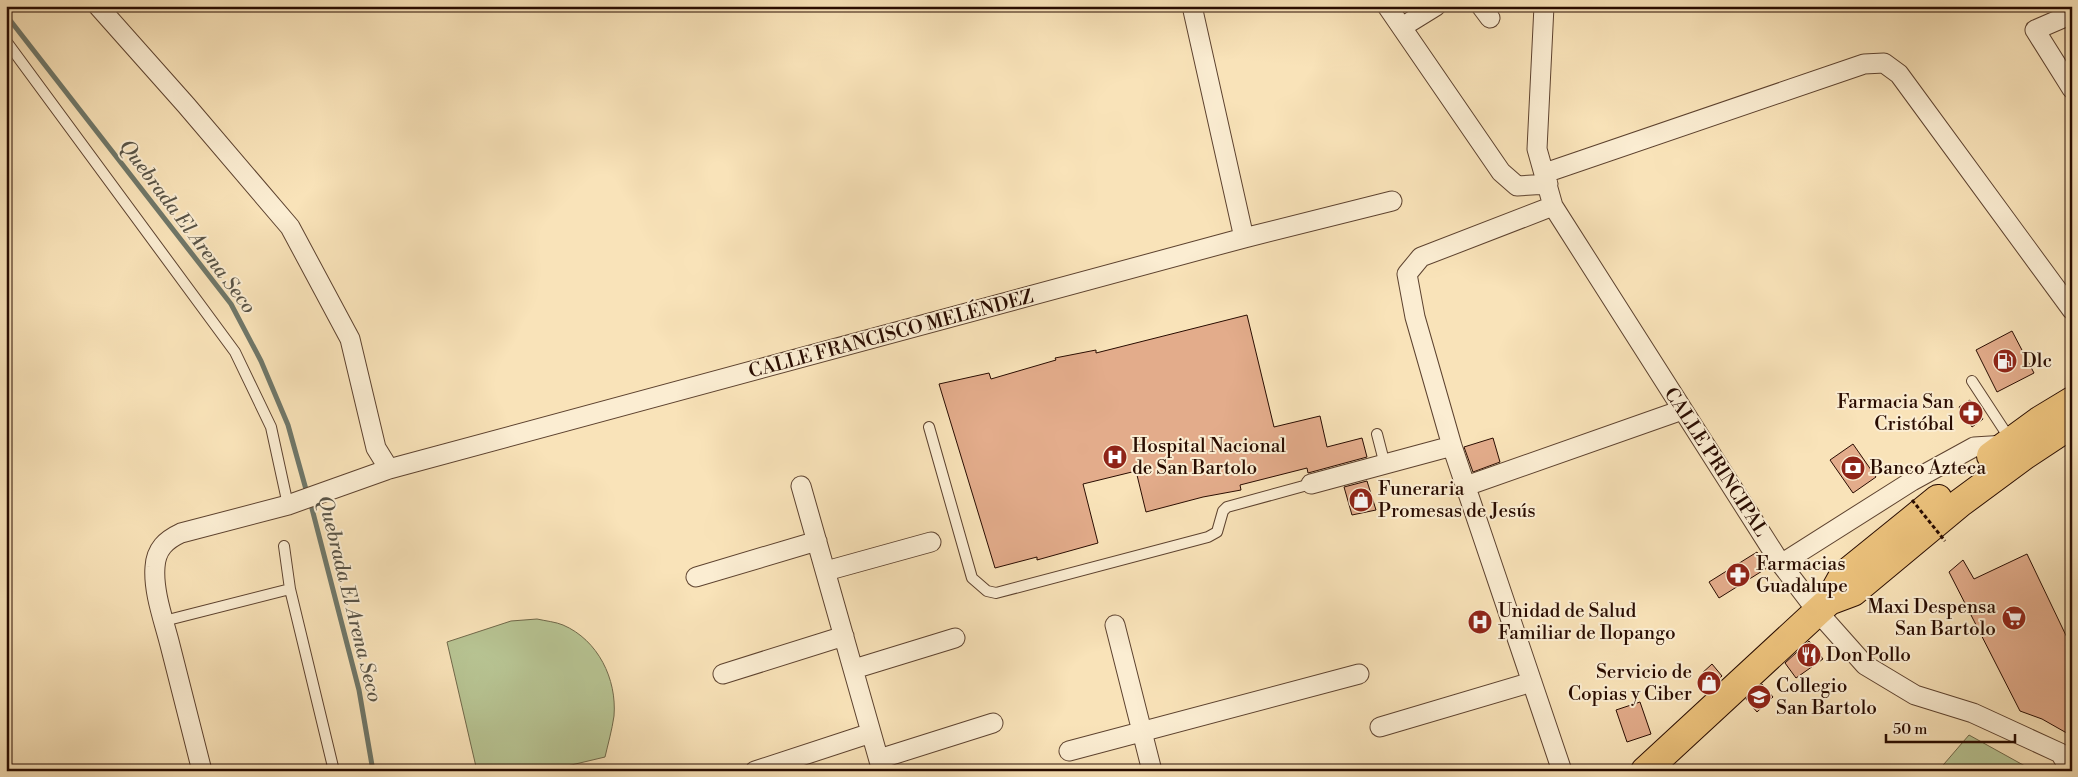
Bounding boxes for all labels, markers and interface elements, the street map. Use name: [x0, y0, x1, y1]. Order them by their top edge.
water label: Quebrada El Arena Seco: [113, 135, 261, 319]
street label: CALLE FRANCISCO MELÉNDEZ: [746, 283, 1036, 384]
fuel station icon: Dlc: [1992, 348, 2018, 374]
place label: Dlc: [2022, 349, 2052, 373]
street label: CALLE PRINCIPAL: [1659, 383, 1773, 541]
place label: Farmacia San Cristóbal: [1837, 390, 1954, 436]
pharmacy icon: Farmacia San Cristóbal: [1958, 400, 1984, 426]
place label: Hospital Nacional de San Bartolo: [1132, 434, 1286, 480]
hospital icon: Hospital Nacional de San Bartolo: [1102, 444, 1128, 470]
bank icon: Banco Azteca: [1840, 455, 1866, 481]
place label: Banco Azteca: [1869, 456, 1986, 480]
place label: Funeraria Promesas de Jesús: [1378, 477, 1536, 523]
shop icon: Funeraria Promesas de Jesús: [1348, 487, 1374, 513]
water label: Quebrada El Arena Seco: [311, 493, 387, 705]
place label: Farmacias Guadalupe: [1756, 552, 1848, 598]
pharmacy icon: Farmacias Guadalupe: [1725, 562, 1751, 588]
place label: Maxi Despensa San Bartolo: [1867, 595, 1996, 641]
place label: Unidad de Salud Familiar de Ilopango: [1498, 599, 1676, 645]
supermarket icon: Maxi Despensa San Bartolo: [2001, 605, 2027, 631]
hospital icon: Unidad de Salud Familiar de Ilopango: [1467, 609, 1493, 635]
restaurant icon: Don Pollo: [1796, 642, 1822, 668]
place label: Don Pollo: [1826, 643, 1911, 667]
place label: Servicio de Copias y Ciber: [1568, 660, 1692, 706]
shop icon: Servicio de Copias y Ciber: [1696, 670, 1722, 696]
place label: Collegio San Bartolo: [1776, 674, 1877, 720]
school or university icon: Collegio San Bartolo: [1746, 684, 1772, 710]
scale bar: [1886, 712, 2014, 744]
text: 50 m: [1893, 720, 1927, 739]

